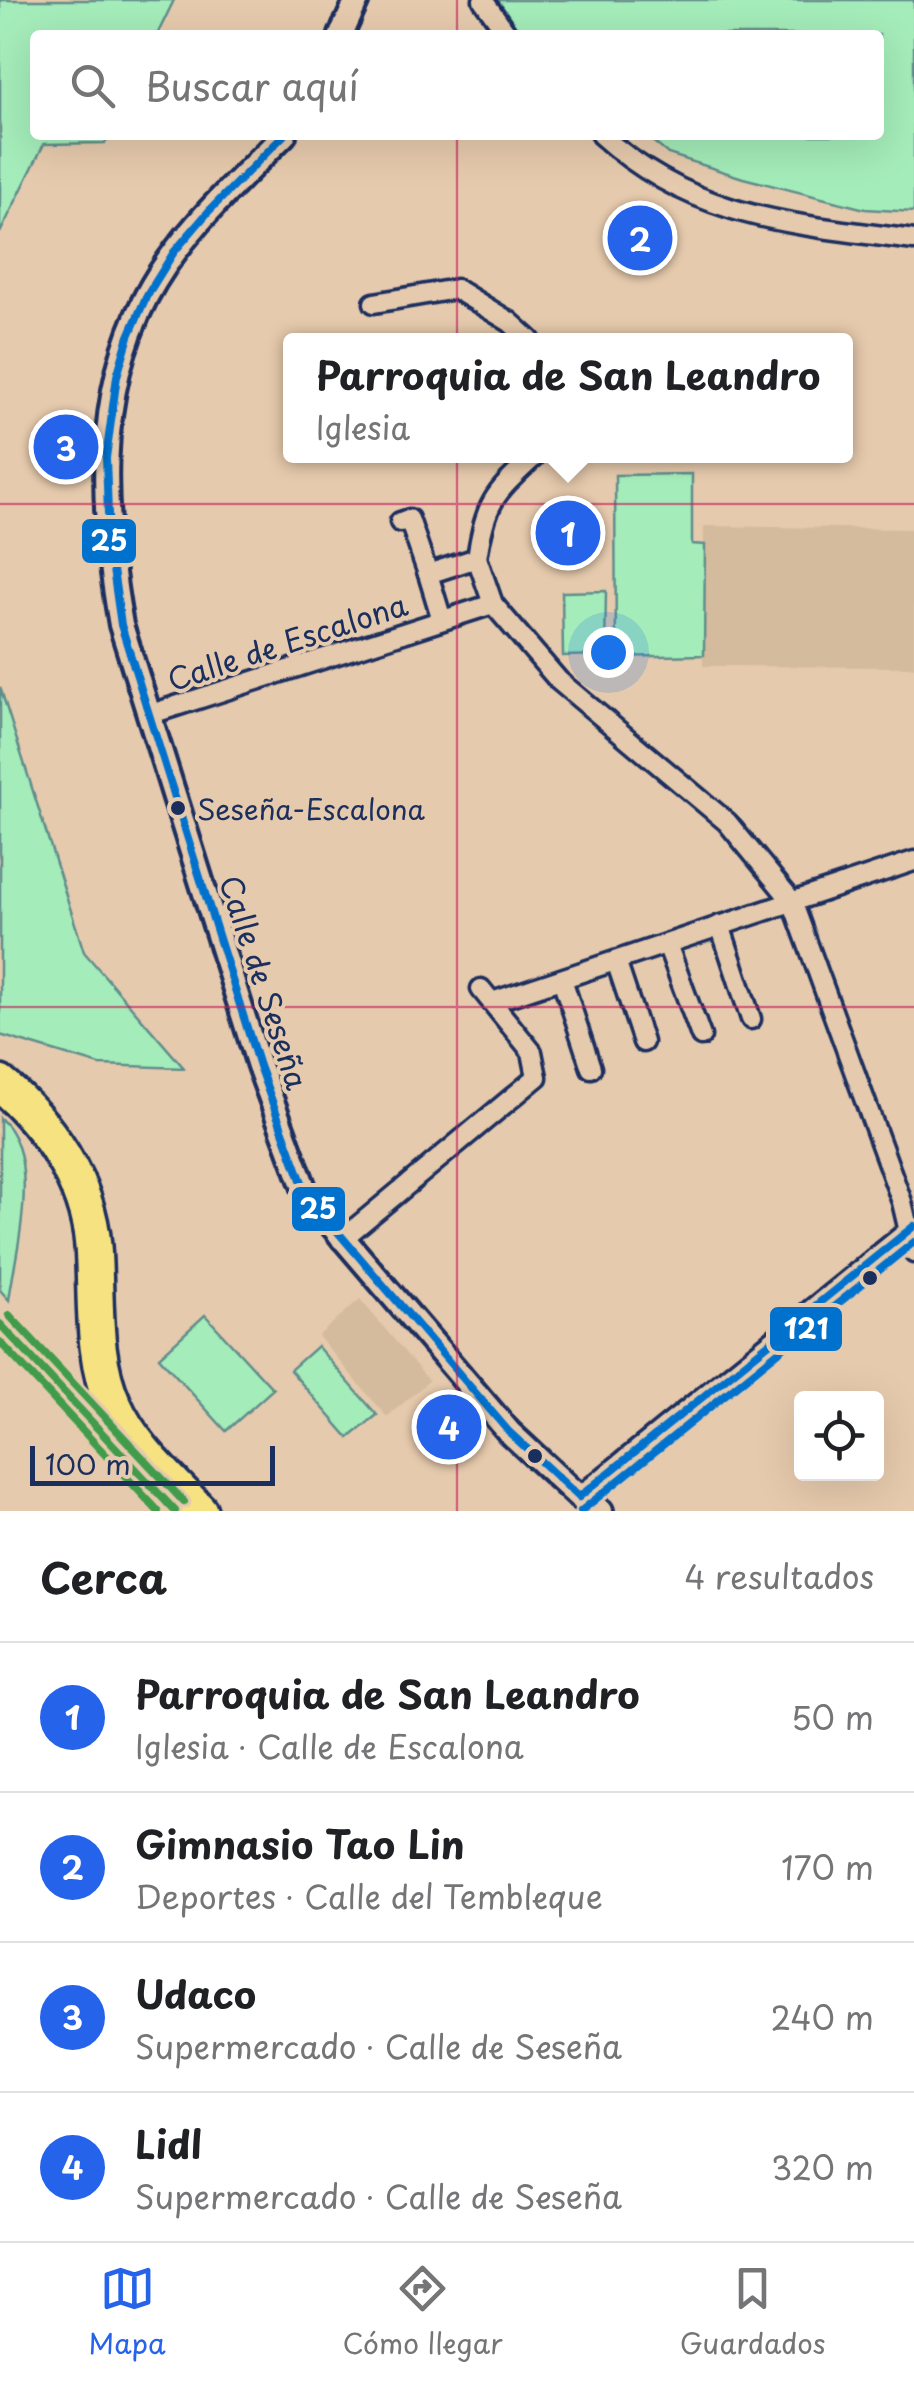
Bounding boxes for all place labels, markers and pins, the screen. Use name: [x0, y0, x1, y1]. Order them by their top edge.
pin: 2: [608, 200, 672, 276]
pin: 3: [34, 410, 98, 484]
pin: 1: [536, 496, 600, 570]
place label: Seseña-Escalona: [197, 787, 425, 830]
marker: Seseña-Escalona: [168, 798, 188, 818]
unlabelled marker: [860, 1268, 880, 1288]
pin: 4: [416, 1390, 482, 1464]
unlabelled marker: [525, 1446, 545, 1466]

